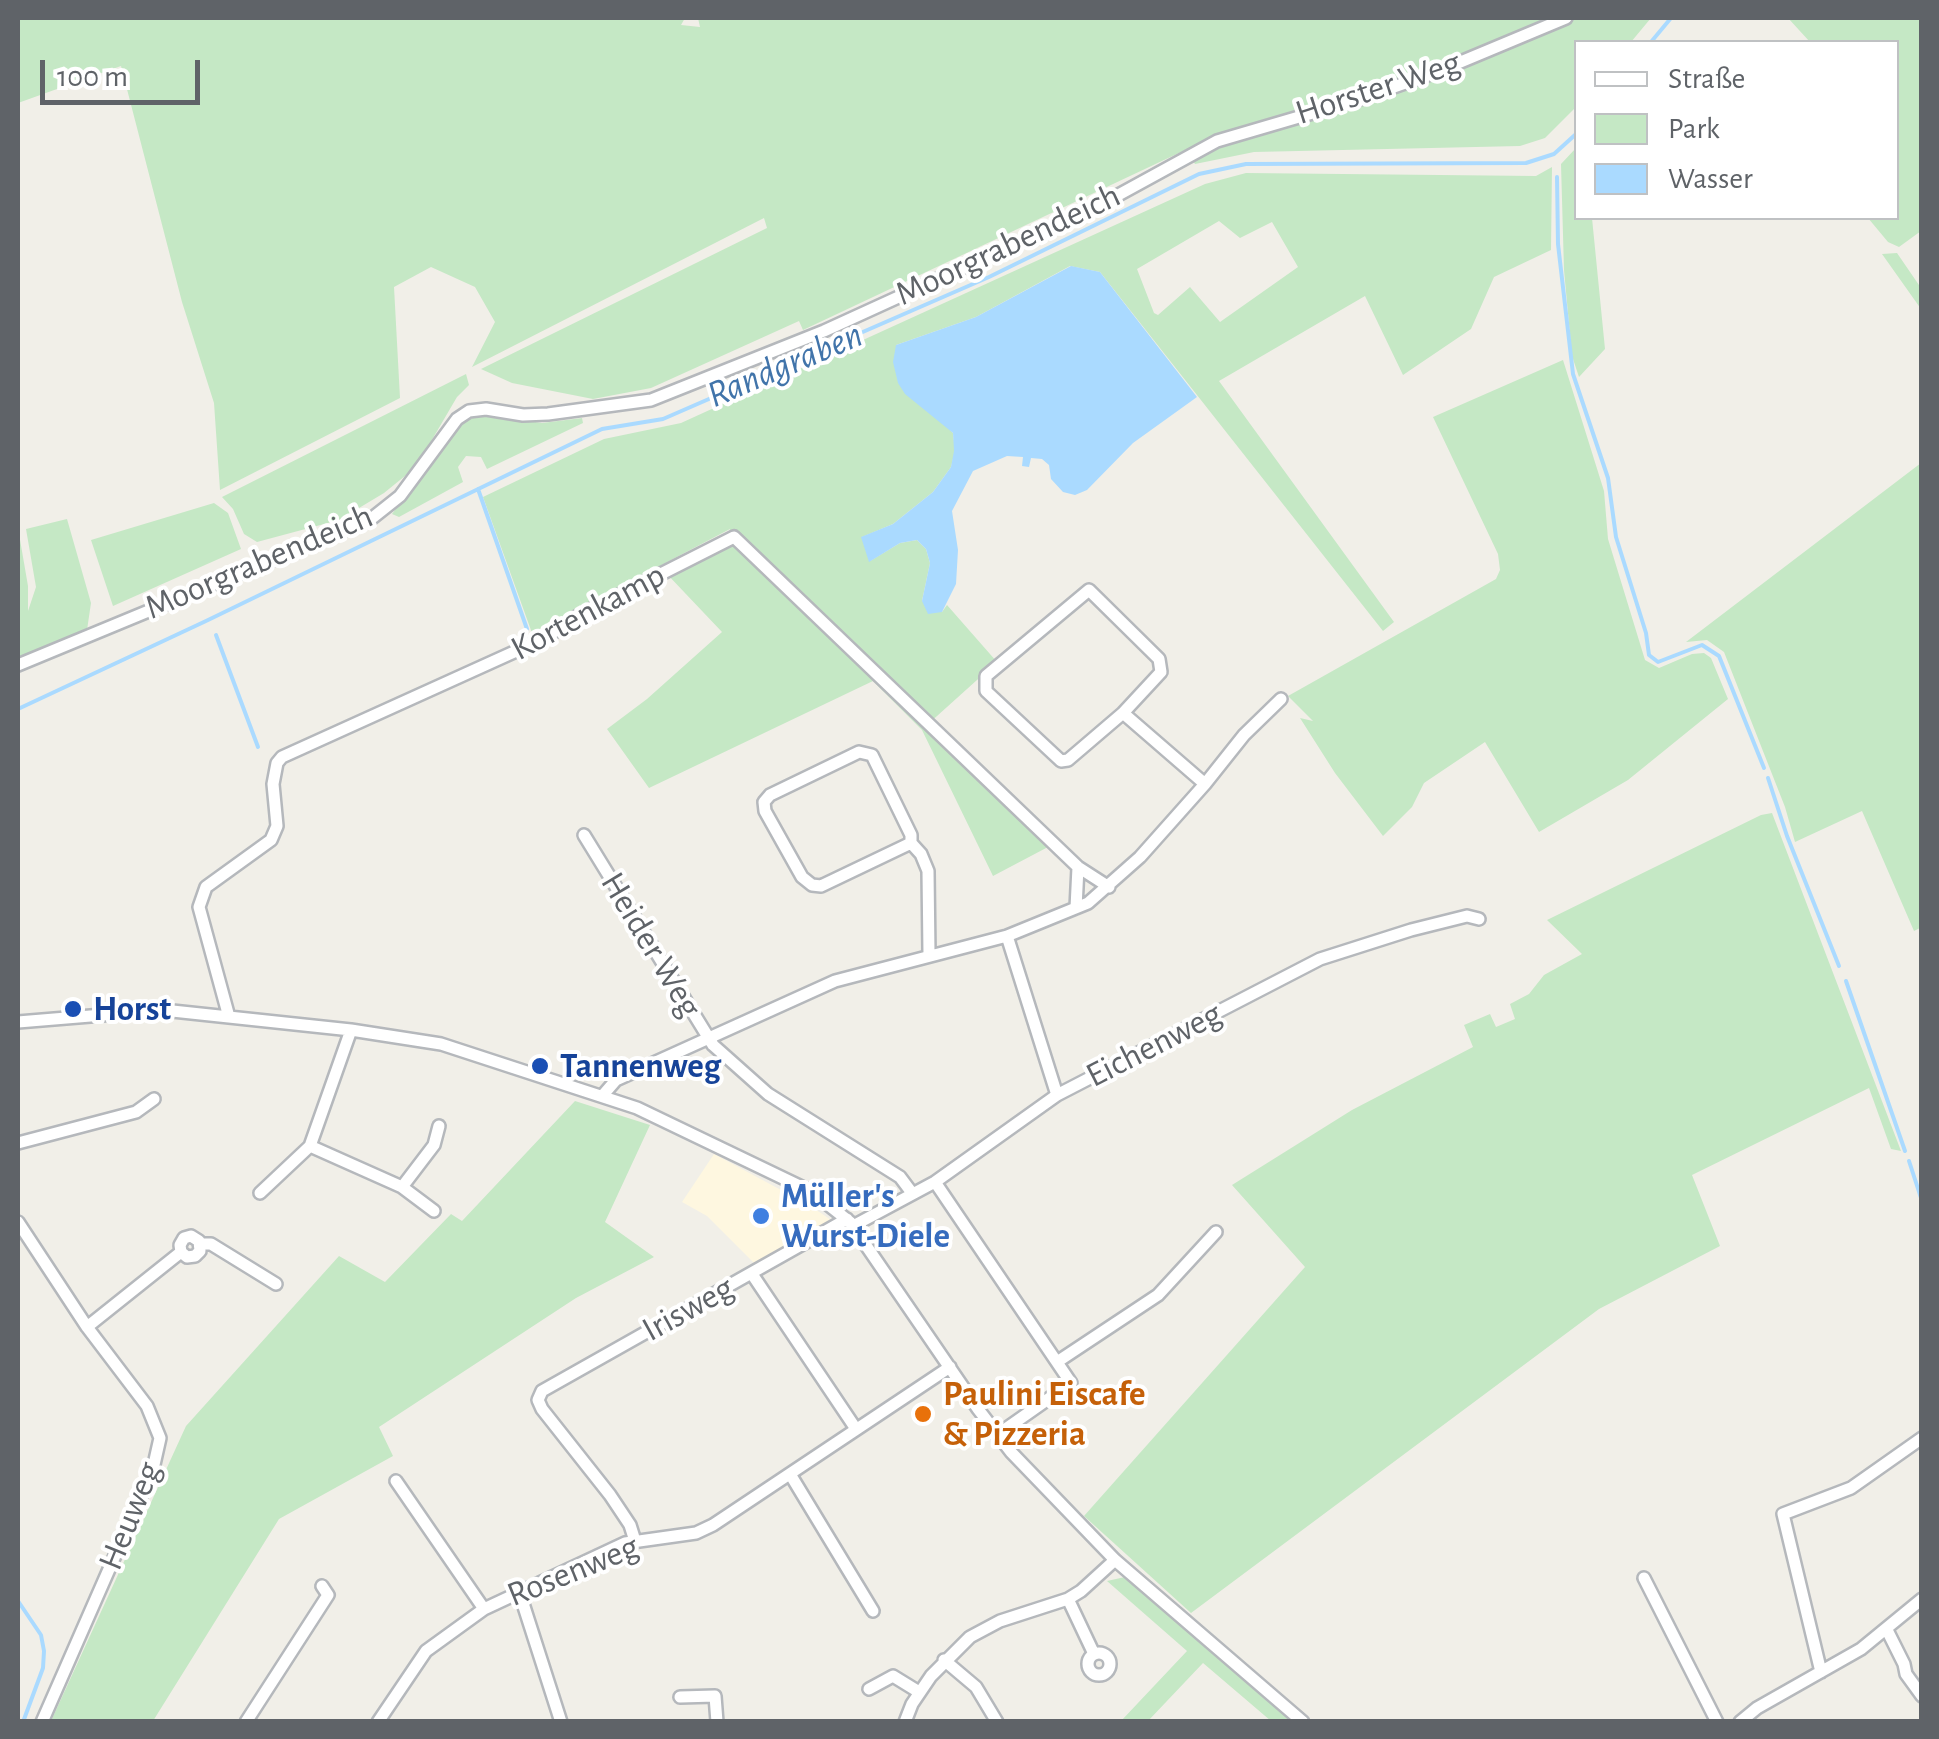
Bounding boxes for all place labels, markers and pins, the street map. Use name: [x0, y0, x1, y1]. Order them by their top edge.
place label: Horst: [93, 988, 171, 1030]
marker: Horst: [62, 998, 84, 1020]
place label: Tannenweg: [560, 1045, 721, 1087]
marker: Tannenweg: [529, 1055, 551, 1077]
place label: Müller's Wurst-Diele: [781, 1175, 950, 1257]
marker: Müller's Wurst-Diele: [750, 1205, 772, 1227]
place label: Paulini Eiscafe & Pizzeria: [943, 1373, 1146, 1455]
marker: Paulini Eiscafe & Pizzeria: [912, 1403, 934, 1425]

